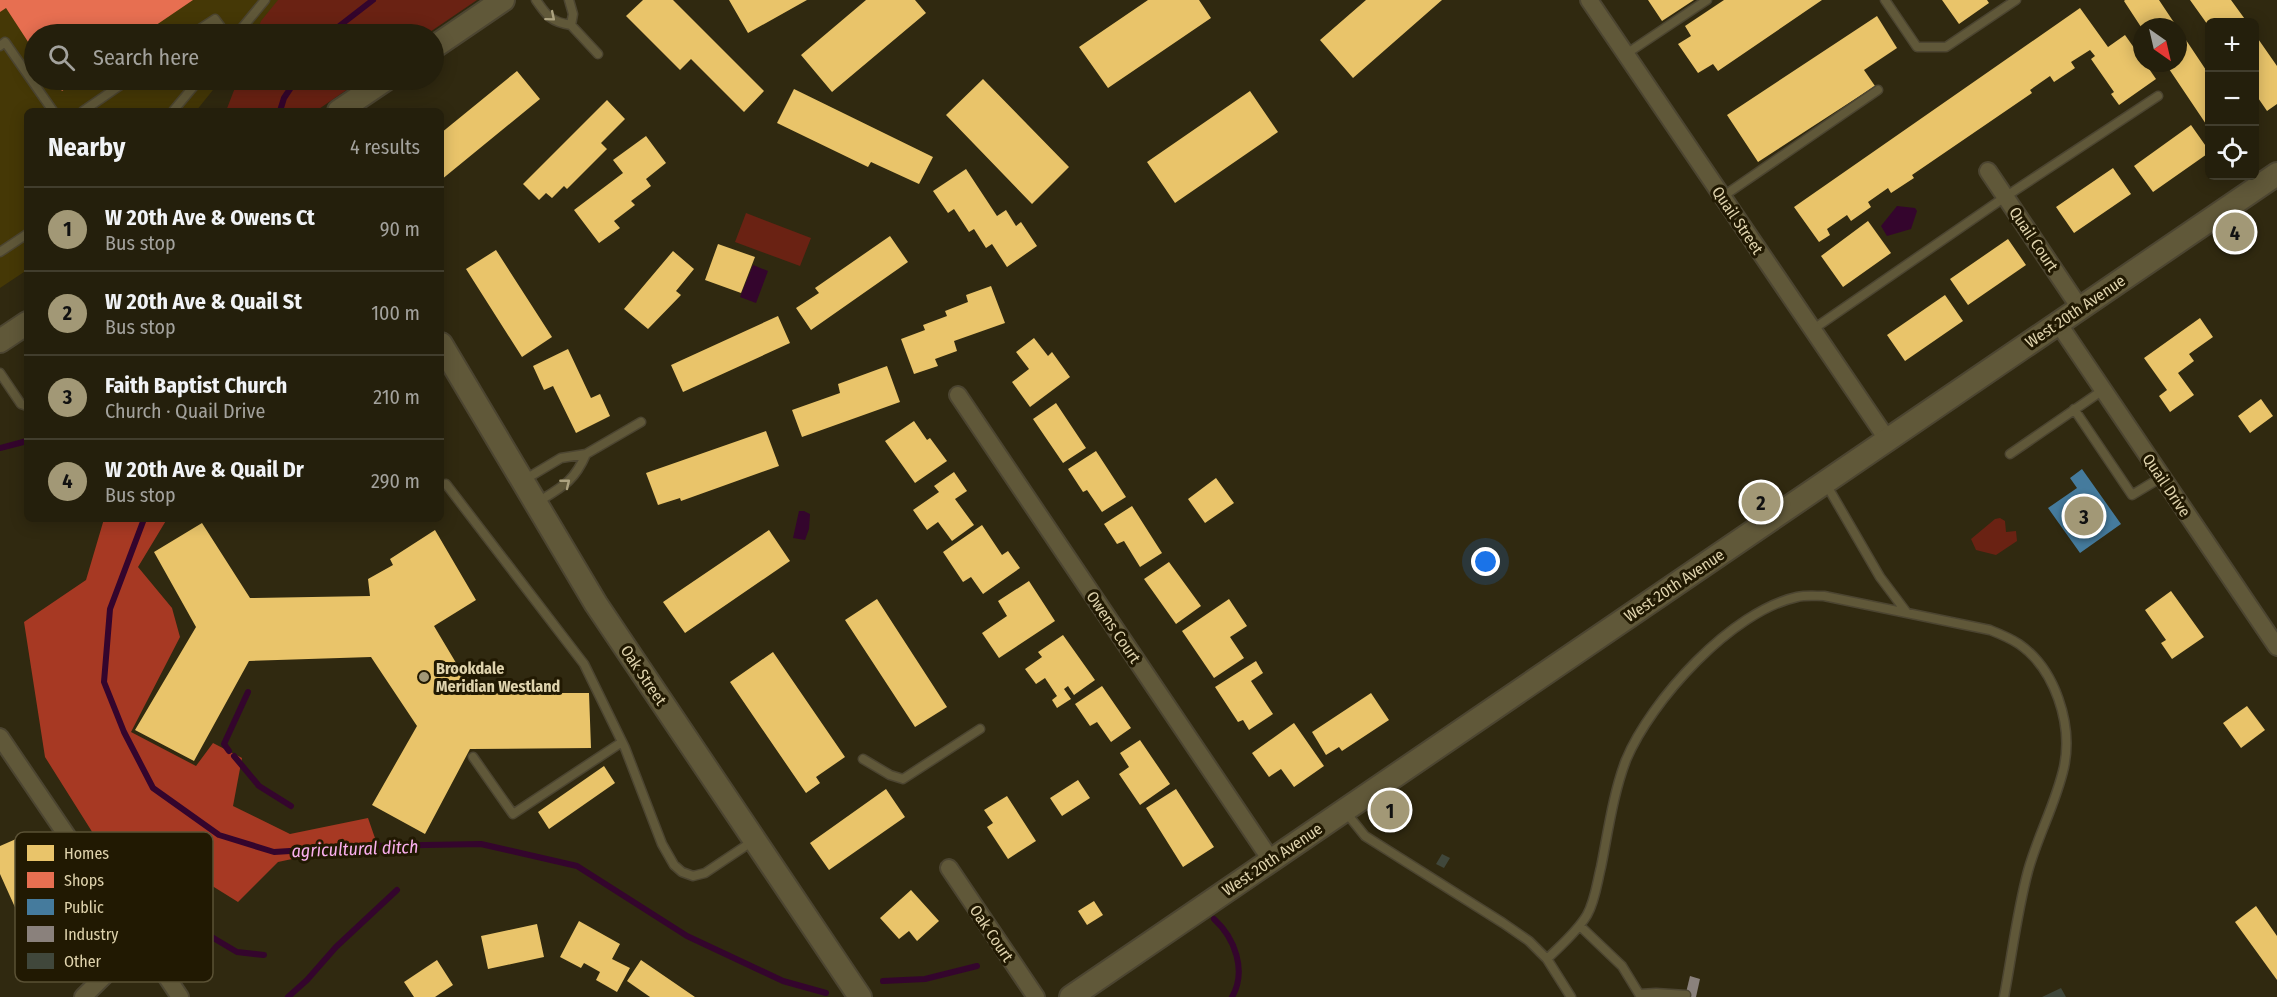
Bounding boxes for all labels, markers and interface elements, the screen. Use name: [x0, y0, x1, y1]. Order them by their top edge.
one-way arrow: [544, 9, 555, 20]
north arrow: [2133, 18, 2187, 72]
map controls: [2205, 18, 2259, 180]
button: +: [2205, 18, 2259, 72]
search box: [24, 24, 444, 90]
icon: search: [45, 41, 78, 74]
text: Search here: [93, 44, 199, 71]
button: −: [2205, 72, 2259, 126]
button: locate: [2205, 126, 2259, 180]
text: Nearby: [48, 132, 125, 163]
text: 4 results: [350, 135, 420, 159]
street label: Quail Street: [1708, 183, 1768, 258]
street label: Quail Court: [2005, 203, 2062, 276]
text: W 20th Ave & Owens Ct: [105, 204, 315, 231]
pin: 4: [2216, 210, 2254, 254]
text: 1: [63, 217, 72, 241]
text: 90 m: [380, 217, 420, 241]
text: Bus stop: [105, 231, 176, 255]
street label: West 20th Avenue: [2022, 271, 2129, 352]
text: W 20th Ave & Quail St: [105, 288, 302, 315]
text: 2: [63, 301, 72, 325]
text: 100 m: [371, 301, 420, 325]
text: Bus stop: [105, 315, 176, 339]
text: Faith Baptist Church: [105, 372, 287, 399]
text: 3: [63, 385, 72, 409]
text: 210 m: [373, 385, 420, 409]
text: Church · Quail Drive: [105, 399, 265, 423]
street label: Quail Drive: [2139, 450, 2195, 521]
text: W 20th Ave & Quail Dr: [105, 456, 304, 483]
text: 4: [62, 469, 73, 493]
text: 290 m: [371, 469, 420, 493]
one-way arrow: [559, 479, 570, 490]
pin: 2: [1742, 480, 1780, 524]
text: Bus stop: [105, 483, 176, 507]
pin: 3: [2064, 494, 2104, 538]
street label: West 20th Avenue: [1621, 545, 1728, 626]
your location: [1471, 547, 1500, 576]
street label: Owens Court: [1083, 588, 1145, 668]
street label: Oak Street: [617, 642, 671, 710]
place label: Brookdale Meridian Westland: [436, 659, 560, 696]
marker: Brookdale Meridian Westland: [417, 670, 431, 684]
pin: 1: [1370, 788, 1410, 832]
street label: West 20th Avenue: [1219, 819, 1326, 900]
legend: [15, 832, 213, 982]
water label: agricultural ditch: [291, 836, 419, 862]
text: Homes: [64, 844, 109, 863]
text: Shops: [64, 871, 104, 890]
text: Public: [64, 898, 104, 917]
street label: Oak Court: [966, 901, 1018, 966]
text: Industry: [64, 925, 119, 944]
text: Other: [64, 952, 102, 971]

